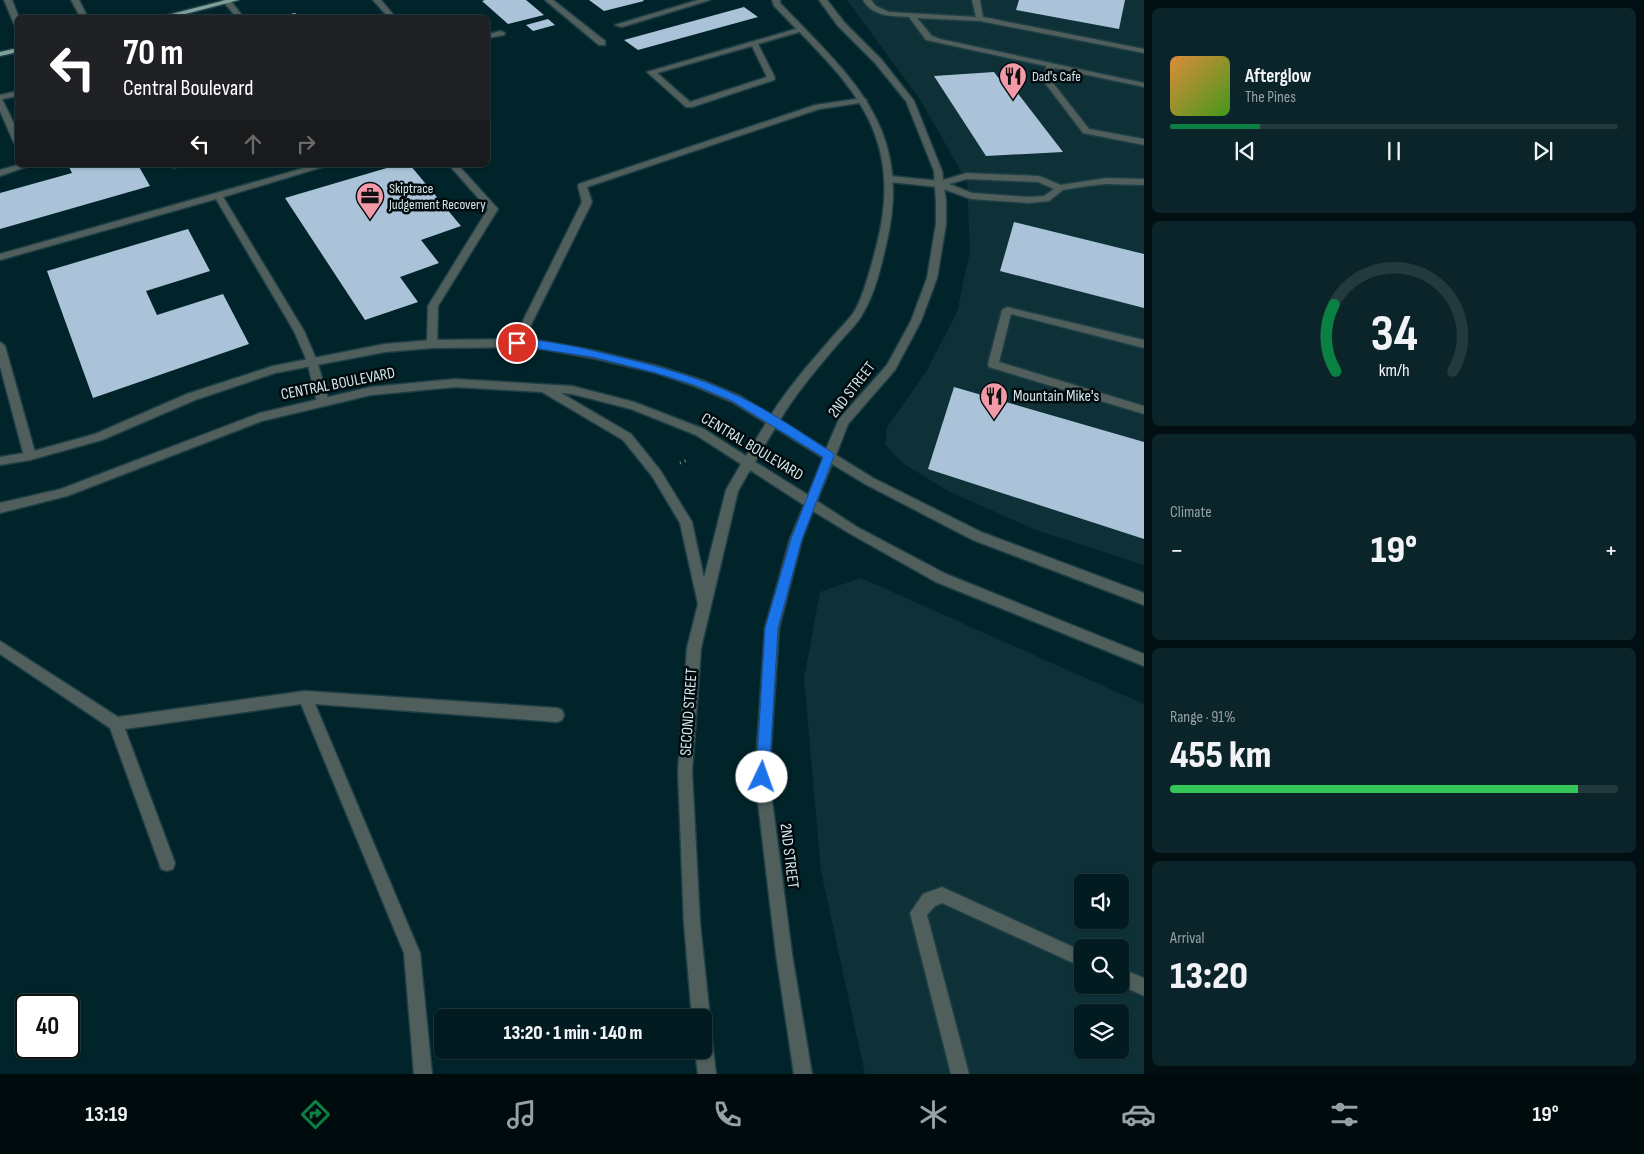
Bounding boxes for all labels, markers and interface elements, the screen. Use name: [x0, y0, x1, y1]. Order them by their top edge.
text: 70 m: [123, 32, 183, 75]
icon: left: [40, 35, 105, 100]
restaurant icon: Dad's Cafe: [998, 61, 1028, 100]
text: Afterglow: [1245, 65, 1311, 88]
place label: Dad's Cafe: [1032, 68, 1081, 85]
text: Central Boulevard: [123, 75, 253, 102]
text: The Pines: [1245, 88, 1296, 107]
icon: left: [186, 130, 214, 158]
icon: ahead: [239, 130, 267, 158]
icon: right: [292, 130, 320, 158]
icon: previous: [1231, 137, 1259, 165]
icon: pause: [1380, 137, 1408, 165]
icon: next: [1529, 137, 1557, 165]
place label: Skiptrace Judgement Recovery: [388, 180, 486, 213]
office icon: Skiptrace Judgement Recovery: [355, 181, 385, 220]
text: 34: [1370, 303, 1418, 366]
pin: [496, 322, 538, 364]
icon: arrive: [503, 329, 531, 357]
street label: 2ND STREET: [824, 358, 880, 422]
text: km/h: [1379, 360, 1409, 381]
street label: CENTRAL BOULEVARD: [279, 364, 397, 404]
restaurant icon: Mountain Mike's: [979, 381, 1009, 420]
place label: Mountain Mike's: [1013, 387, 1099, 406]
street label: CENTRAL BOULEVARD: [697, 409, 807, 485]
text: Climate: [1170, 503, 1212, 522]
text: 19°: [1371, 528, 1417, 573]
text: −: [1170, 534, 1184, 567]
text: +: [1604, 534, 1618, 567]
street label: SECOND STREET: [676, 667, 702, 756]
text: Range · 91%: [1170, 708, 1236, 727]
text: 455 km: [1170, 733, 1271, 778]
position arrow: [735, 750, 787, 802]
street label: 2ND STREET: [776, 822, 802, 890]
map controls: [1074, 874, 1129, 1059]
button: sound: [1074, 874, 1129, 929]
text: Arrival: [1170, 929, 1204, 948]
button: search: [1074, 939, 1129, 994]
text: 13:20: [1170, 954, 1248, 999]
speed limit sign: 40: [15, 994, 80, 1059]
button: layers: [1074, 1004, 1129, 1059]
text: 13:20 · 1 min · 140 m: [504, 1022, 642, 1045]
icon: directions: [298, 1097, 333, 1132]
icon: music: [504, 1097, 539, 1132]
icon: phone: [710, 1097, 745, 1132]
icon: climate: [916, 1097, 951, 1132]
icon: car: [1121, 1097, 1156, 1132]
icon: filters: [1327, 1097, 1362, 1132]
text: 13:19: [85, 1101, 128, 1128]
text: 19°: [1533, 1101, 1559, 1128]

